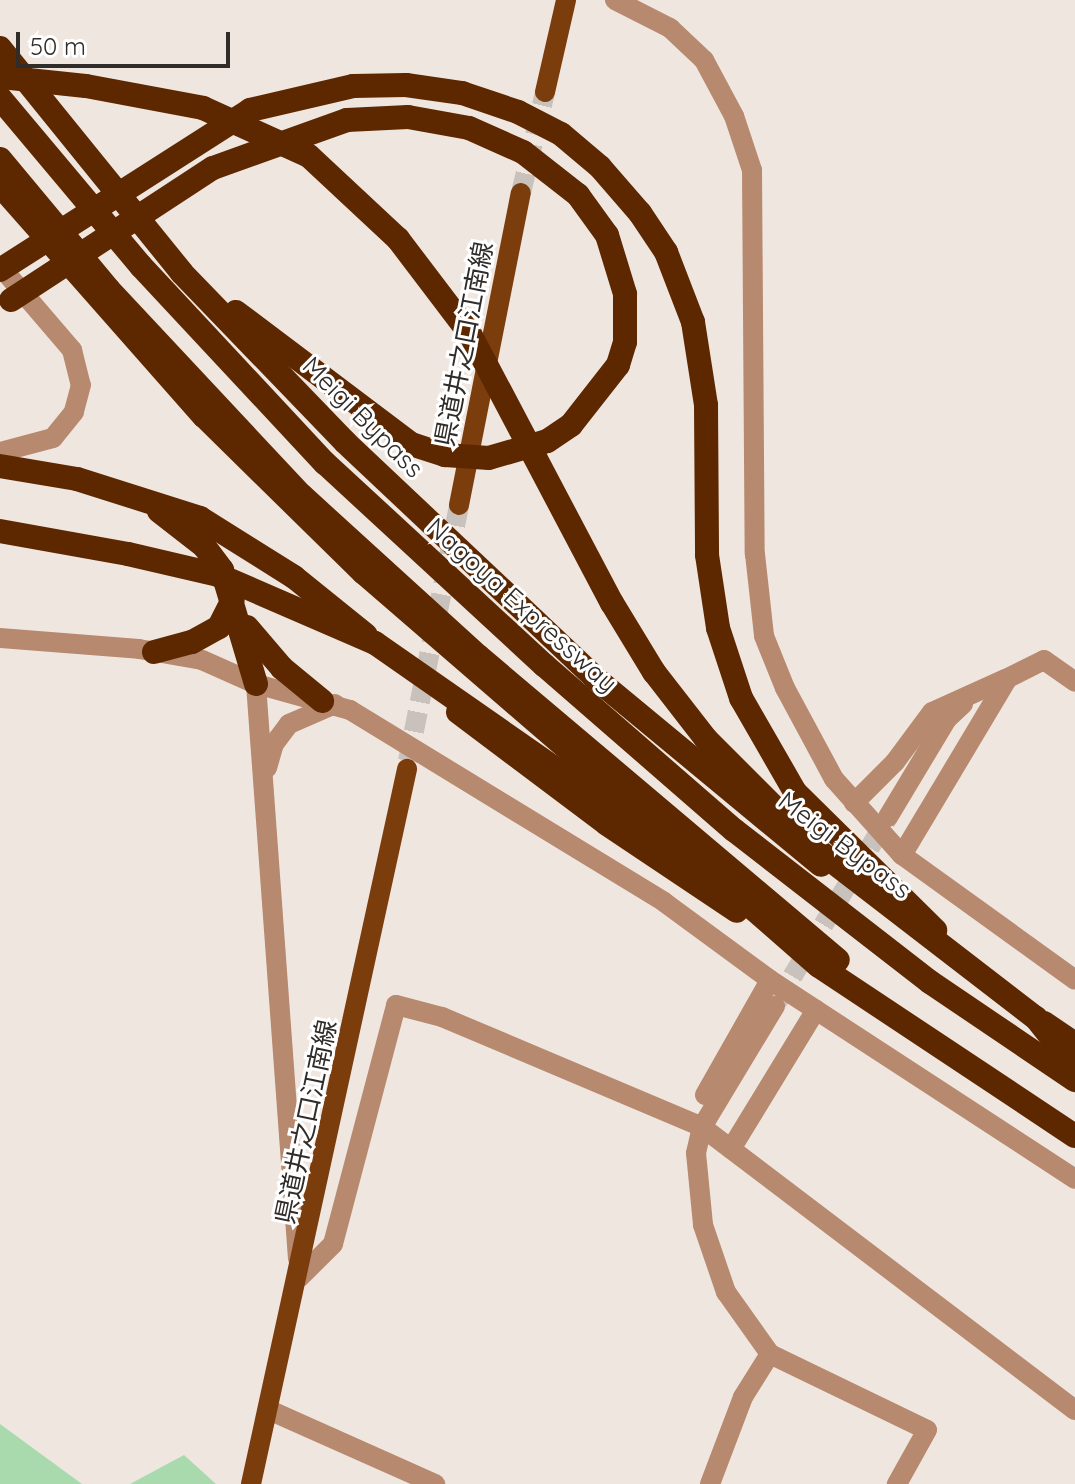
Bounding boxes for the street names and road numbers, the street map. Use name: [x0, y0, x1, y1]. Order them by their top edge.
street label: 県道井之口江南線: [429, 239, 499, 449]
street label: Meigi Bypass: [296, 350, 430, 484]
street label: Nagoya Expressway: [420, 511, 624, 699]
street label: Meigi Bypass: [772, 785, 918, 905]
street label: 県道井之口江南線: [269, 1017, 343, 1227]

